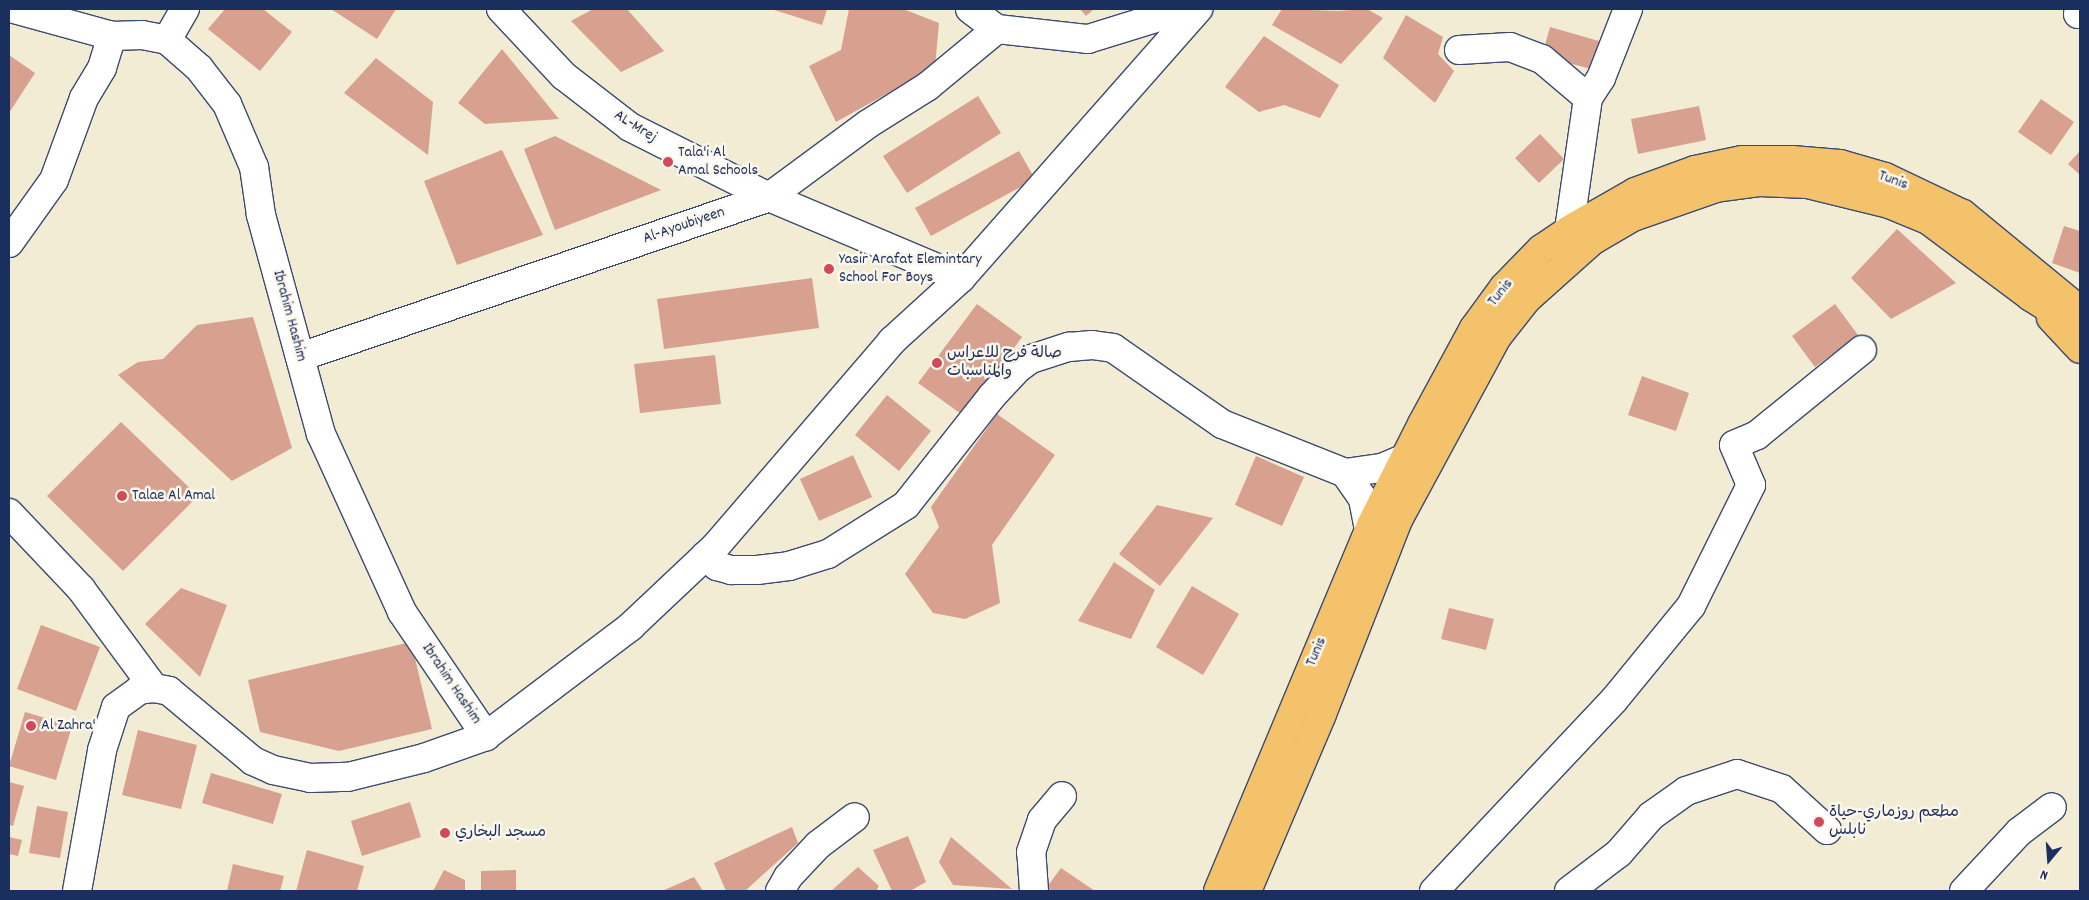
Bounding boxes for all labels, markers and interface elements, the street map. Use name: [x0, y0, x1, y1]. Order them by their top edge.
street label: AL-Mrej: [610, 106, 660, 148]
place label: Tala'i Al Amal Schools: [678, 143, 758, 181]
marker: Tala'i Al Amal Schools: [662, 156, 674, 168]
street label: Tunis: [1875, 167, 1911, 195]
street label: Al-Ayoubiyeen: [641, 203, 727, 249]
place label: Yasir Arafat Elemintary School For Boys: [839, 250, 982, 288]
marker: Yasir Arafat Elemintary School For Boys: [823, 263, 835, 275]
street label: Ibrahim Hashim: [268, 268, 310, 364]
street label: Tunis: [1484, 275, 1518, 311]
place label: صالة فرح للاعراس والمناسبات: [947, 344, 1062, 382]
marker: صالة فرح للاعراس والمناسبات: [931, 357, 943, 369]
place label: Talae Al Amal: [132, 486, 215, 506]
marker: Talae Al Amal: [116, 490, 128, 502]
street label: Tunis: [1302, 634, 1332, 670]
street label: Ibrahim Hashim: [417, 640, 485, 728]
place label: Al Zahra': [41, 716, 96, 736]
marker: Al Zahra': [25, 720, 37, 732]
place label: مطعم روزماري-حياة نابلس: [1829, 803, 1959, 841]
marker: مطعم روزماري-حياة نابلس: [1813, 816, 1825, 828]
place label: مسجد البخاري: [455, 823, 546, 843]
marker: مسجد البخاري: [439, 827, 451, 839]
north arrow: [2024, 835, 2074, 885]
text: N: [2038, 864, 2051, 885]

